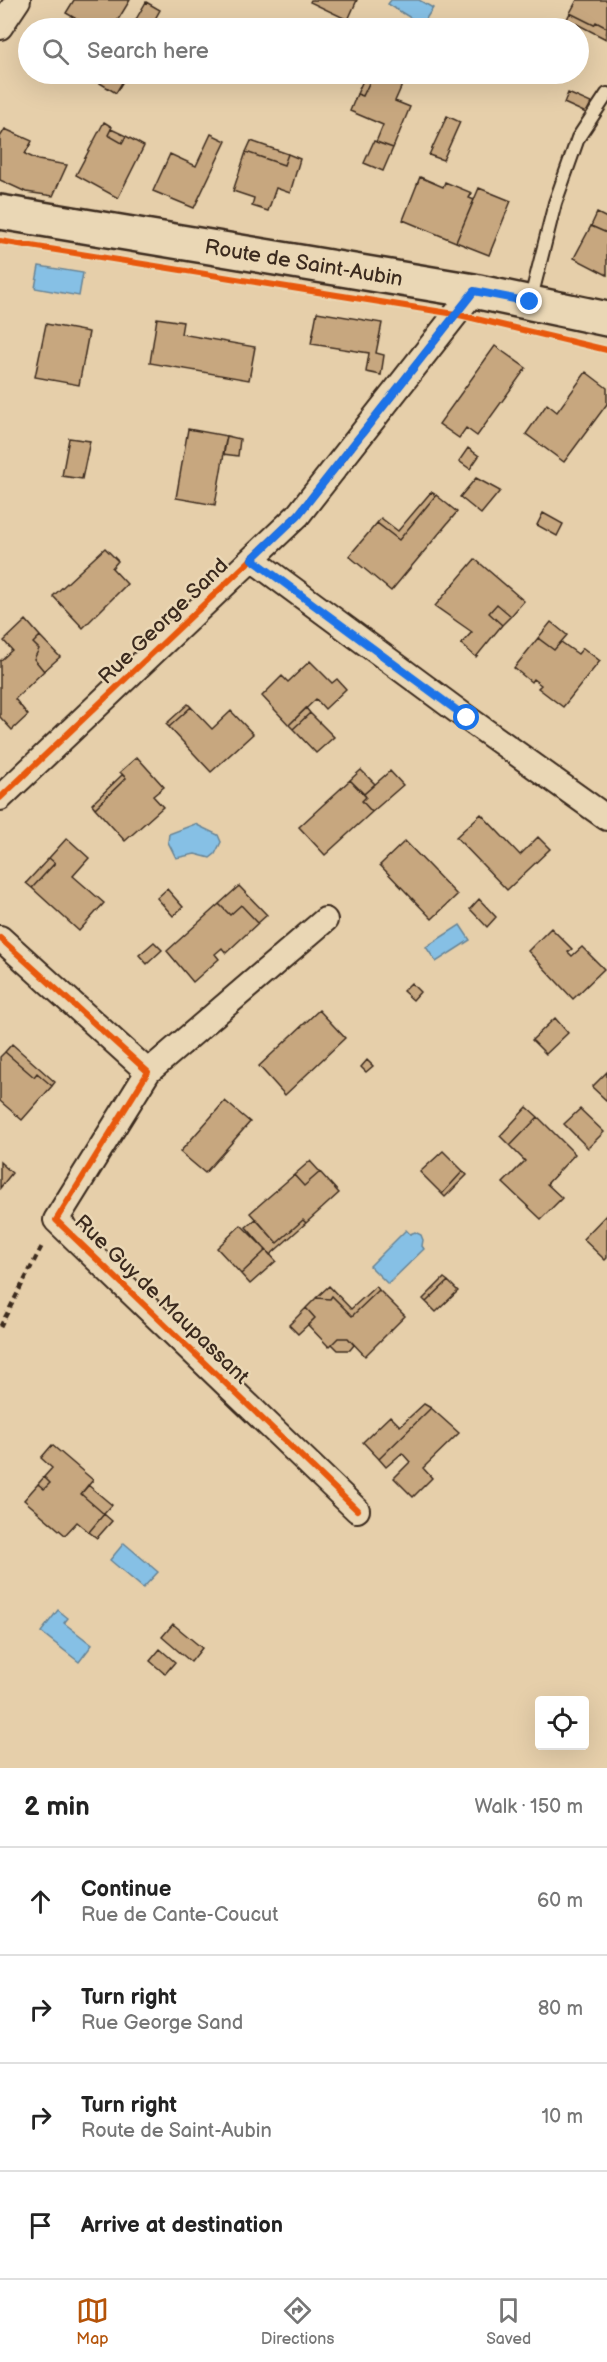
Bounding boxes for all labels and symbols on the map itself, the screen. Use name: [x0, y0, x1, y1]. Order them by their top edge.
street label: Route de Saint-Aubin: [203, 234, 405, 292]
route end: [516, 288, 542, 314]
street label: Rue George Sand: [93, 553, 233, 690]
route start: [453, 704, 479, 730]
street label: Rue Guy de Maupassant: [69, 1209, 254, 1390]

